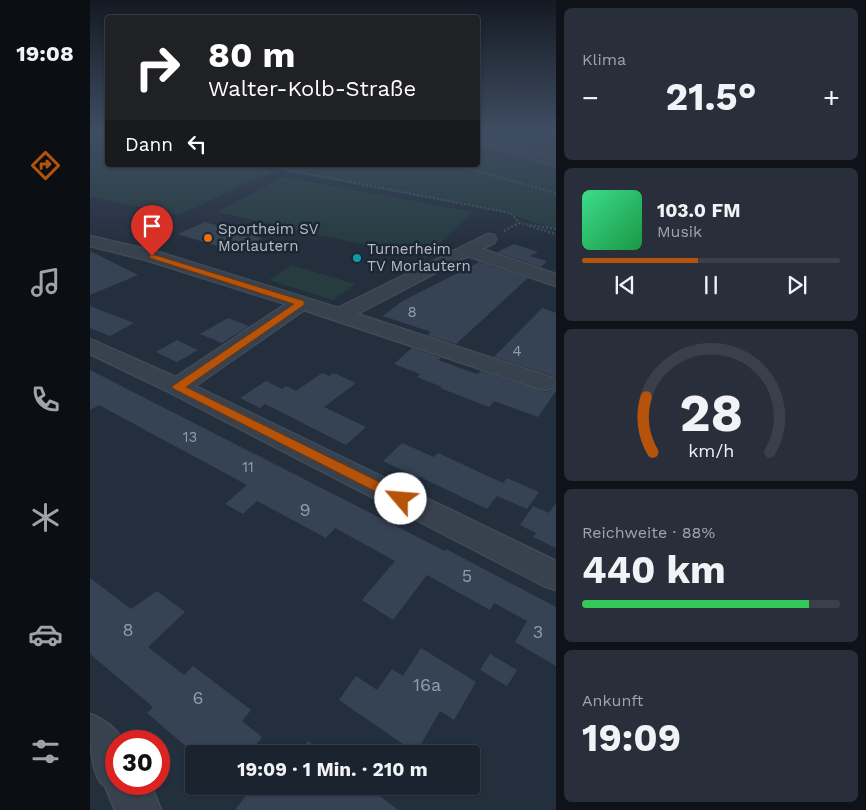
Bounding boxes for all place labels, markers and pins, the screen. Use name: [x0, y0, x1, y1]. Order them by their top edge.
pin: [131, 205, 173, 256]
place label: Sportheim SV Morlautern: [218, 220, 319, 255]
marker: Sportheim SV Morlautern: [202, 232, 214, 244]
place label: Turnerheim TV Morlautern: [367, 240, 471, 275]
marker: Turnerheim TV Morlautern: [351, 252, 363, 264]

